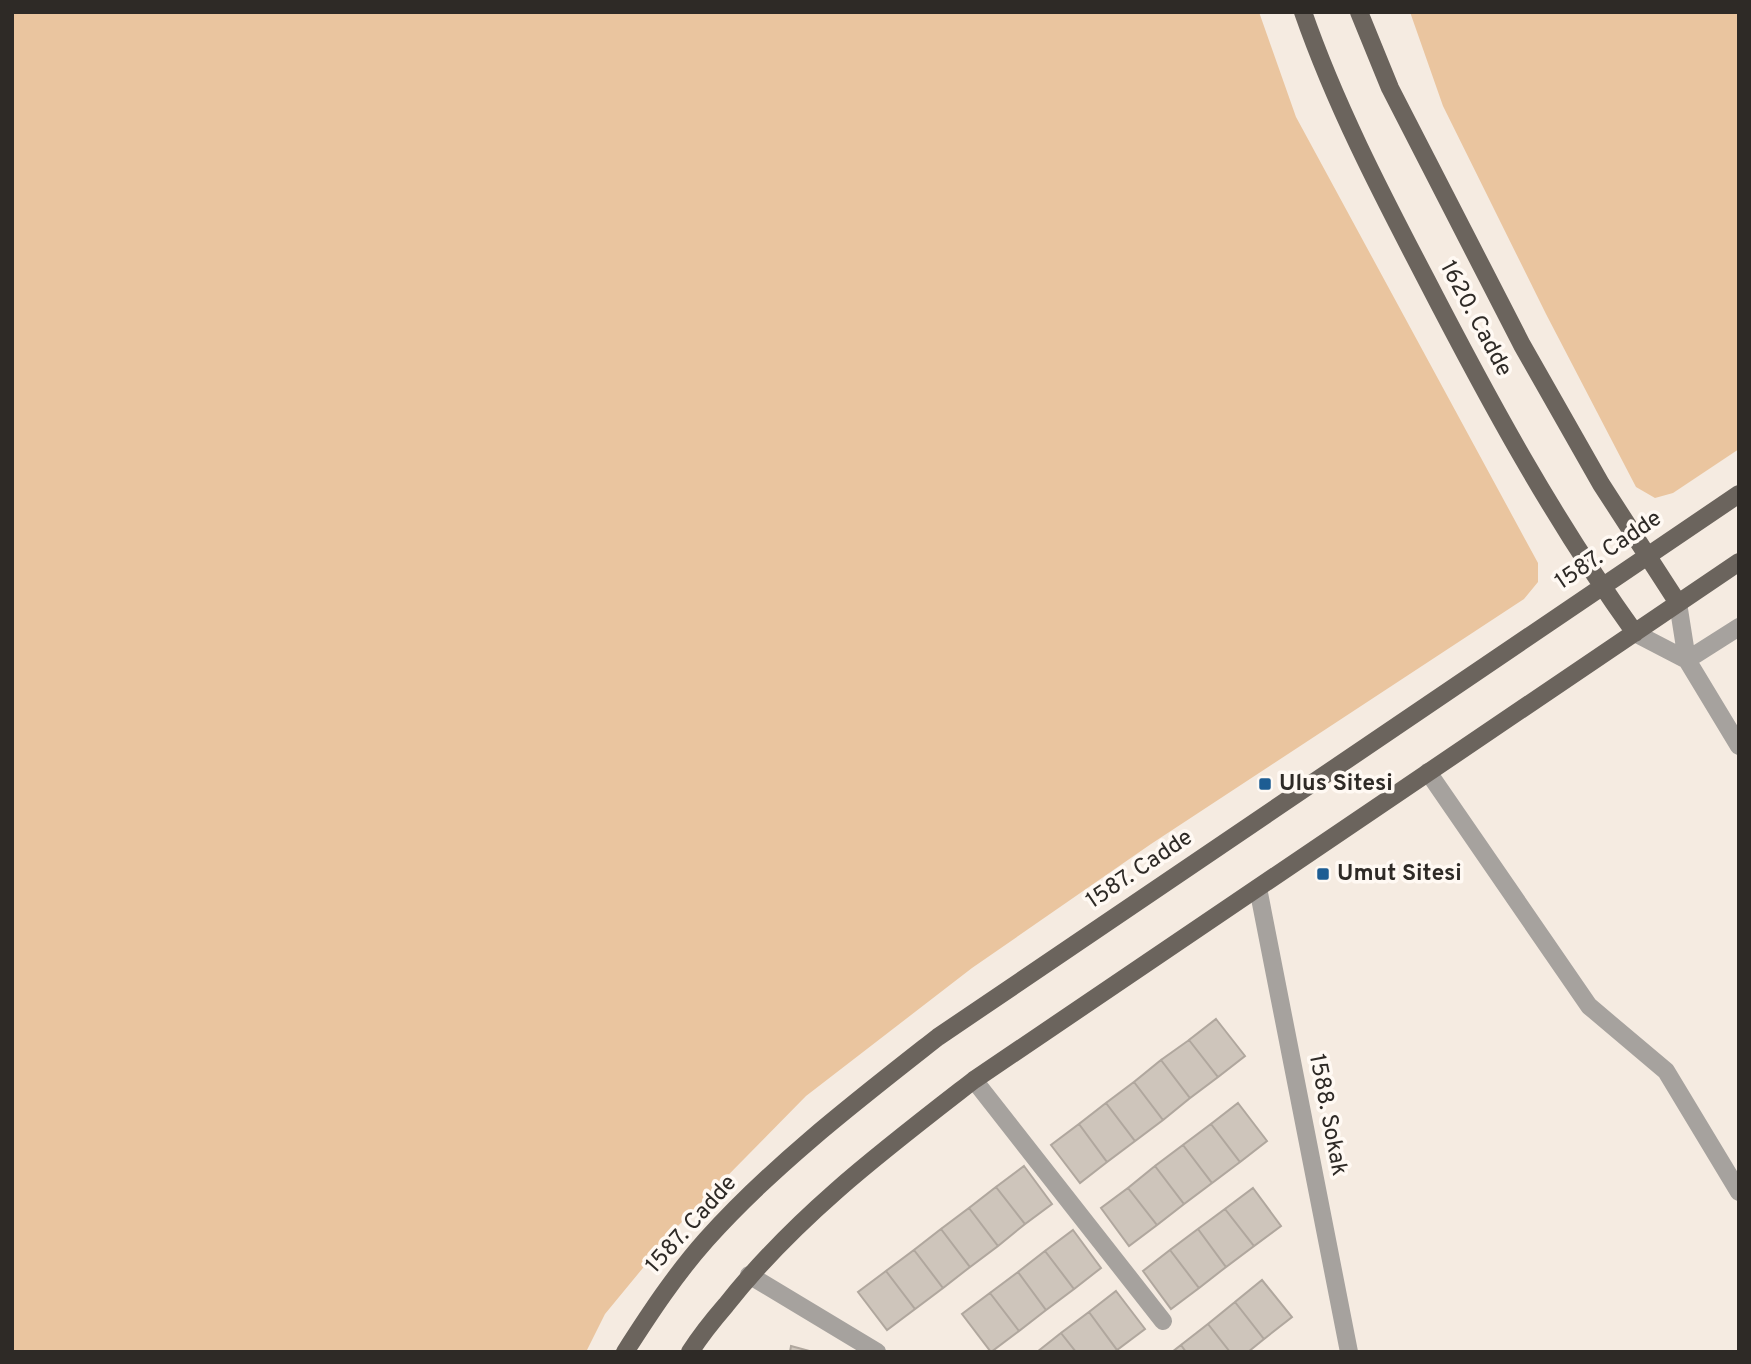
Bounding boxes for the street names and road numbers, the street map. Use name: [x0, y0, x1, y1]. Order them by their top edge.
street label: 1620. Cadde: [1432, 256, 1518, 382]
street label: 1587. Cadde: [1550, 505, 1668, 597]
street label: 1587. Cadde: [1081, 824, 1199, 916]
street label: 1588. Sokak: [1301, 1052, 1353, 1178]
street label: 1587. Cadde: [640, 1170, 744, 1280]

